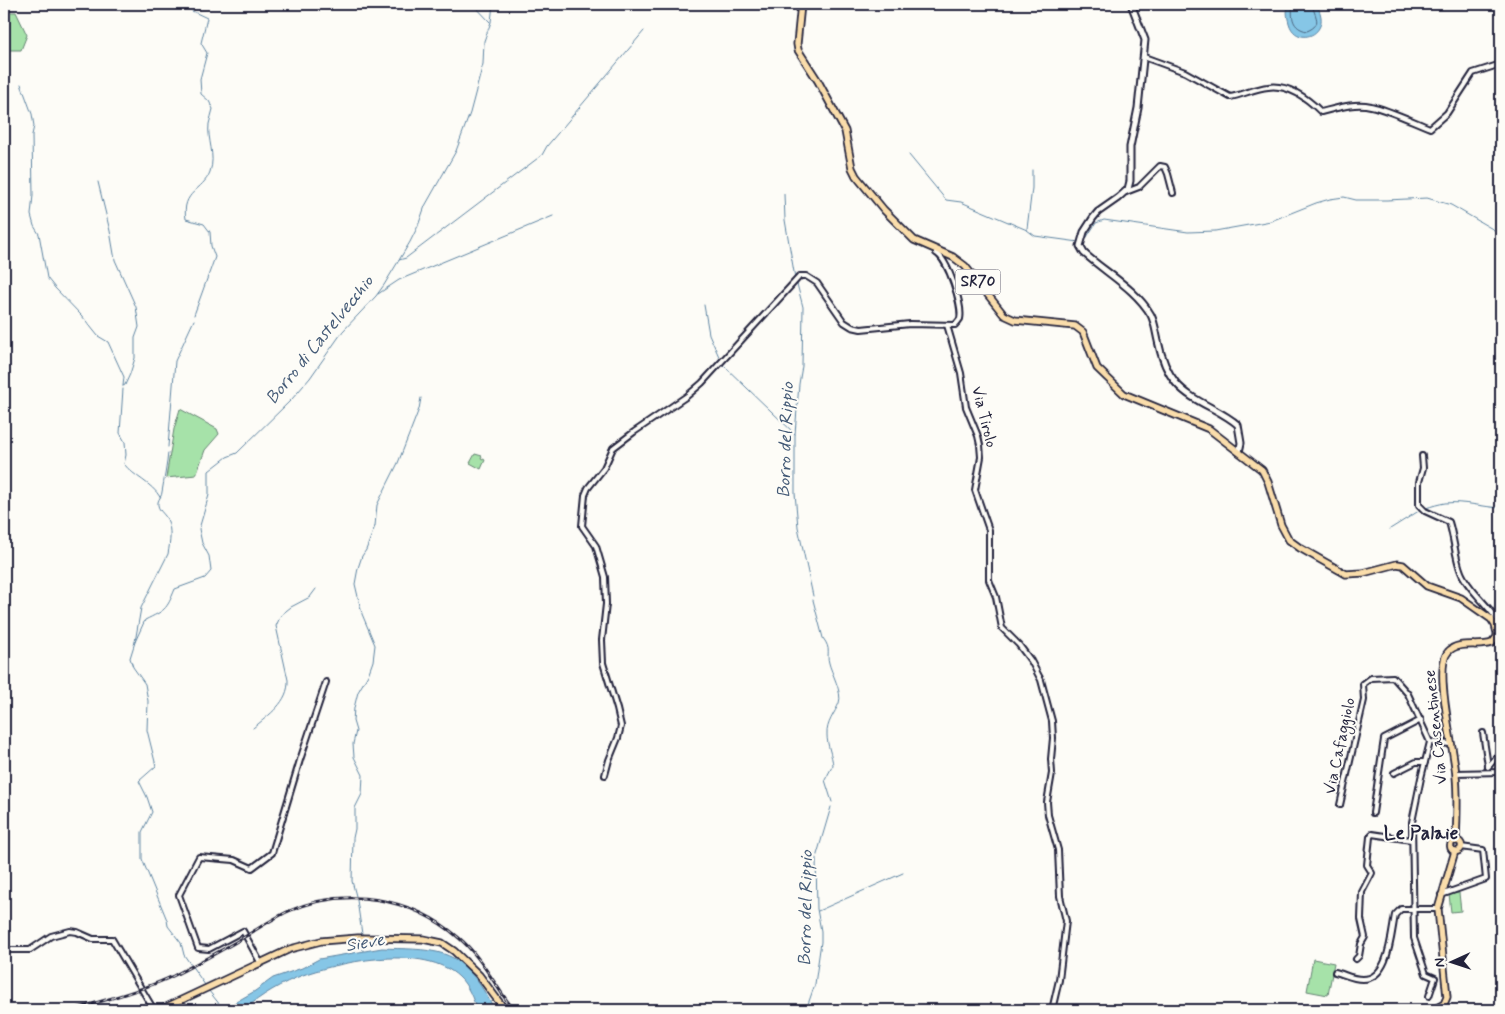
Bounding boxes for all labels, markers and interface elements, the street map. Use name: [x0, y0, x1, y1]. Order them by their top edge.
water label: Borro di Castelvecchio: [261, 270, 380, 409]
road number: SR70: [956, 270, 1000, 294]
water label: Borro del Rippio: [772, 380, 800, 498]
street label: Via Tirolo: [966, 384, 1002, 450]
street label: Via Casentinese: [1420, 669, 1452, 785]
street label: Via Cafaggiolo: [1320, 696, 1361, 796]
district label: Le Palaie: [1384, 821, 1458, 846]
water label: Borro del Rippio: [793, 849, 819, 966]
water label: Sieve: [344, 928, 387, 958]
north arrow: [1428, 936, 1478, 986]
text: N: [1431, 957, 1449, 968]

